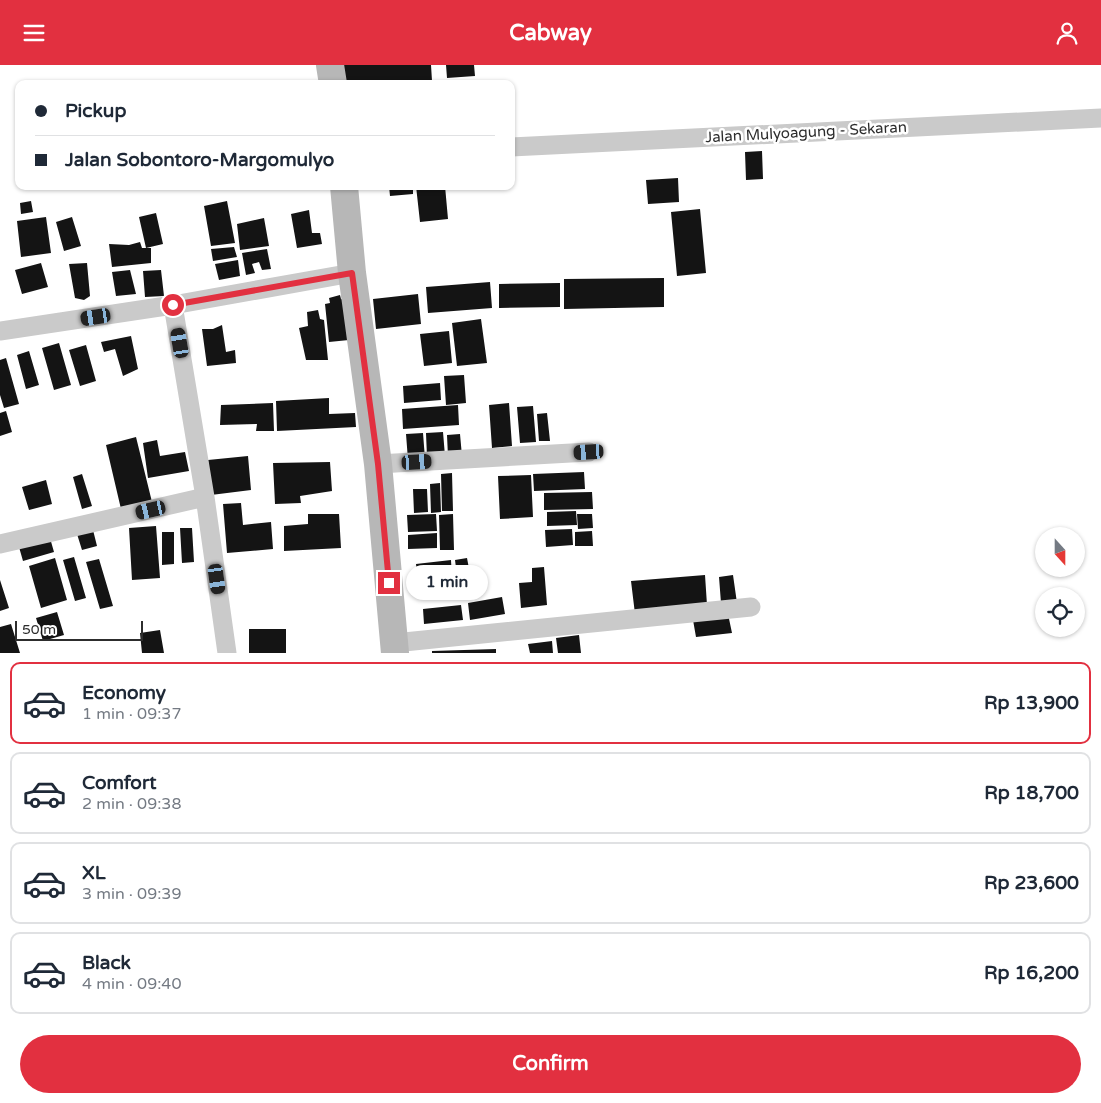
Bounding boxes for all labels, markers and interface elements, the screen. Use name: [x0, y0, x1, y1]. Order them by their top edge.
icon: menu: [20, 19, 48, 47]
icon: person: [1053, 19, 1081, 47]
text: Cabway: [509, 20, 592, 46]
text: Pickup: [65, 100, 126, 122]
street label: Jalan Mulyoagung - Sekaran: [705, 118, 907, 146]
text: Jalan Sobontoro-Margomulyo: [65, 149, 334, 171]
route start: [162, 294, 184, 316]
car: [80, 307, 111, 327]
car: [170, 327, 189, 359]
car: [573, 444, 604, 460]
car: [401, 454, 432, 470]
car: [134, 499, 167, 521]
north arrow: [1035, 527, 1085, 577]
map controls: [1035, 527, 1085, 637]
car: [207, 563, 226, 595]
callout: 1 min: [406, 565, 489, 601]
route end: [378, 572, 400, 594]
text: 1 min: [426, 572, 468, 592]
button: locate: [1035, 587, 1085, 637]
scale bar: [15, 618, 142, 641]
text: 50 m: [22, 621, 56, 638]
icon: car: [22, 681, 67, 726]
text: Economy: [82, 682, 166, 704]
text: Rp 13,900: [984, 692, 1079, 714]
text: 1 min · 09:37: [82, 704, 181, 724]
icon: car: [22, 771, 67, 816]
text: Comfort: [82, 772, 156, 794]
text: Rp 18,700: [984, 782, 1079, 804]
text: 2 min · 09:38: [82, 794, 181, 814]
icon: car: [22, 861, 67, 906]
text: XL: [82, 862, 106, 884]
text: Rp 23,600: [984, 872, 1079, 894]
text: 3 min · 09:39: [82, 884, 181, 904]
icon: car: [22, 951, 67, 996]
text: Black: [82, 952, 131, 974]
text: Rp 16,200: [984, 962, 1079, 984]
text: 4 min · 09:40: [82, 974, 181, 994]
button: Confirm: [20, 1035, 1081, 1093]

